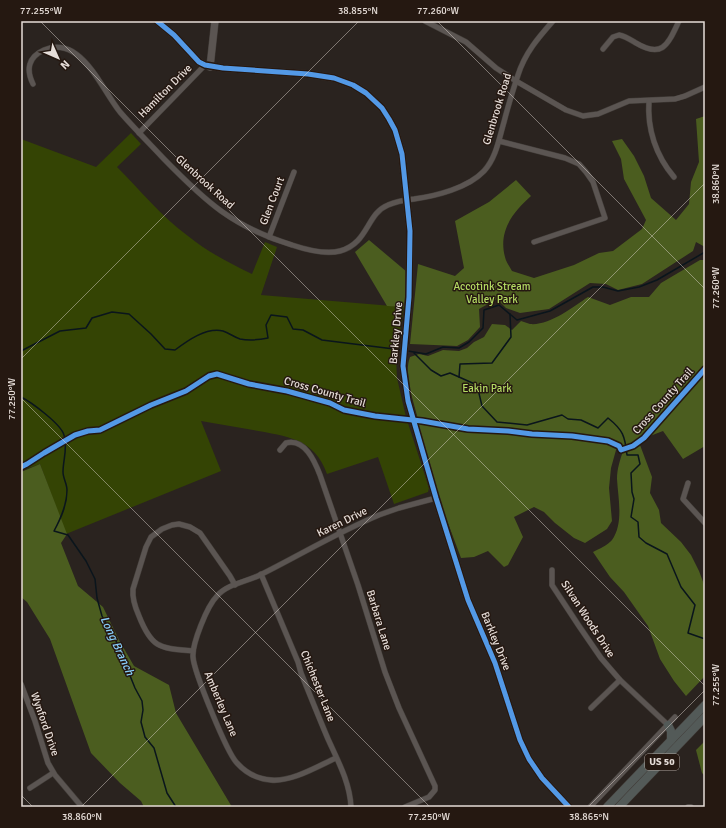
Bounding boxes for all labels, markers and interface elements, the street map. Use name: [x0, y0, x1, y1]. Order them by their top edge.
text: 77.255°W: [20, 5, 62, 17]
text: 38.855°N: [338, 5, 378, 17]
text: 77.260°W: [417, 5, 459, 17]
north arrow: [38, 38, 78, 78]
text: N: [57, 57, 72, 72]
street label: Hamilton Drive: [136, 62, 194, 120]
street label: Glenbrook Road: [480, 71, 514, 146]
street label: Glenbrook Road: [173, 152, 237, 212]
text: 38.860°N: [710, 164, 722, 204]
street label: Glen Court: [257, 175, 287, 227]
text: 77.260°W: [710, 267, 722, 309]
park label: Accotink Stream Valley Park: [453, 280, 531, 306]
street label: Barkley Drive: [387, 301, 405, 365]
street label: Cross County Trail: [630, 365, 696, 437]
street label: Cross County Trail: [283, 374, 367, 410]
text: 77.250°W: [6, 378, 18, 420]
park label: Eakin Park: [462, 382, 512, 395]
street label: Karen Drive: [315, 504, 369, 540]
street label: Silvan Woods Drive: [558, 578, 618, 660]
street label: Barbara Lane: [364, 588, 394, 652]
street label: Barkley Drive: [478, 610, 514, 672]
water label: Long Branch: [97, 614, 138, 679]
street label: Chichester Lane: [298, 649, 338, 723]
text: 77.255°W: [710, 664, 722, 706]
street label: Amberley Lane: [201, 669, 241, 739]
street label: Wynford Drive: [28, 690, 62, 758]
road number: US 50: [645, 754, 679, 770]
text: 38.860°N: [62, 811, 102, 823]
text: 77.250°W: [408, 811, 450, 823]
text: 38.865°N: [569, 811, 609, 823]

